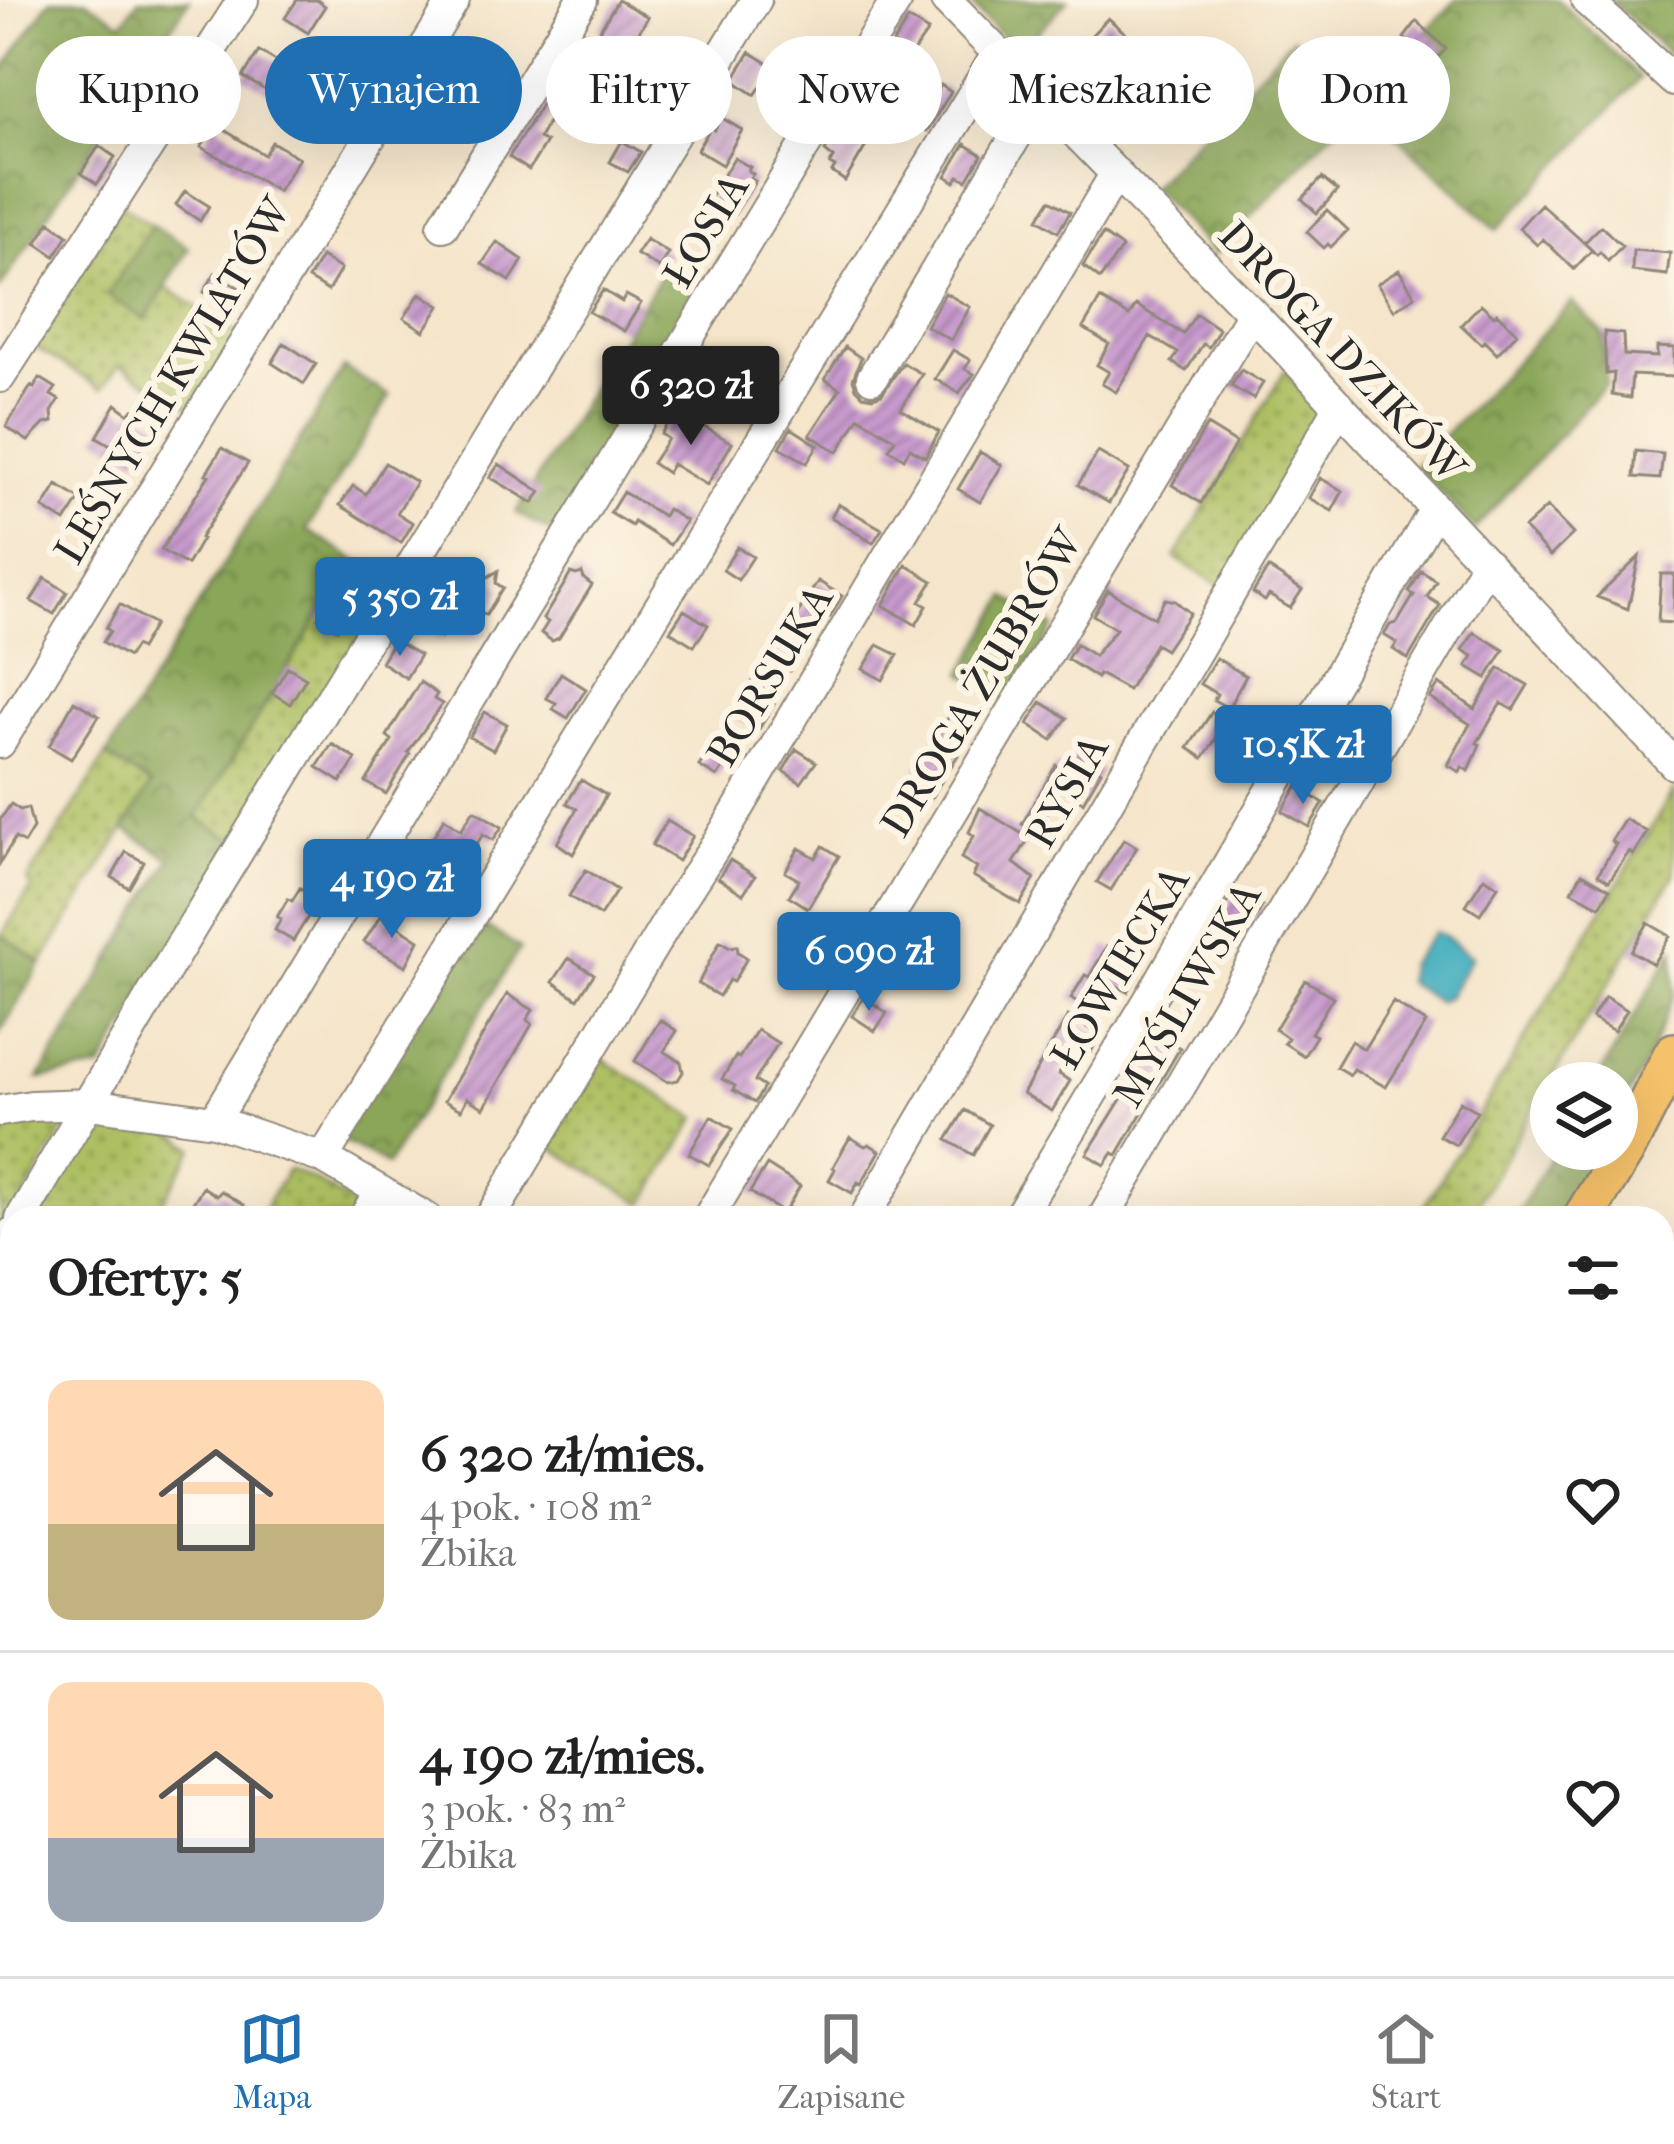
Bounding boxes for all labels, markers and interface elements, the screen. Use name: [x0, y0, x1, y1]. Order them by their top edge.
chip: Kupno: [36, 36, 241, 144]
chip: Wynajem: [265, 36, 522, 144]
chip: Filtry: [546, 36, 732, 144]
chip: Nowe: [756, 36, 942, 144]
chip: Mieszkanie: [966, 36, 1254, 144]
chip: Dom: [1278, 36, 1450, 144]
street label: ŁOSIA: [653, 164, 760, 296]
street label: LEŚNYCH KWIATÓW: [44, 187, 303, 573]
street label: DROGA DZIKÓW: [1208, 211, 1477, 494]
pin: 6 320 zł: [567, 346, 815, 448]
text: 6 320 zł: [629, 362, 753, 408]
street label: DROGA ŻUBRÓW: [870, 518, 1095, 846]
pin: 5 350 zł: [276, 557, 524, 659]
text: 5 350 zł: [342, 573, 458, 619]
street label: BORSUKA: [697, 576, 844, 775]
pin: 10.5K zł: [1179, 705, 1427, 807]
text: 10.5K zł: [1242, 721, 1364, 767]
street label: RYSIA: [1016, 726, 1119, 857]
pin: 4 190 zł: [268, 839, 516, 941]
text: 4 190 zł: [330, 855, 454, 901]
street label: ŁOWIECKA: [1041, 857, 1200, 1078]
street label: MYŚLIWSKA: [1102, 873, 1272, 1116]
pin: 6 090 zł: [745, 912, 993, 1014]
text: 6 090 zł: [804, 928, 934, 974]
map controls: [1530, 1062, 1638, 1170]
button: layers: [1530, 1062, 1638, 1170]
icon: filters: [1560, 1245, 1626, 1311]
text: Oferty: 5: [48, 1248, 242, 1308]
text: 6 320 zł/mies.: [420, 1424, 705, 1484]
icon: home: [144, 1428, 288, 1572]
icon: heart: [1560, 1467, 1626, 1533]
text: 4 pok. · 108 m²: [420, 1484, 651, 1530]
text: Żbika: [420, 1530, 516, 1576]
text: 4 190 zł/mies.: [420, 1726, 705, 1786]
icon: home: [144, 1730, 288, 1874]
icon: heart: [1560, 1769, 1626, 1835]
text: 3 pok. · 83 m²: [420, 1786, 625, 1832]
text: Żbika: [420, 1832, 516, 1878]
tab: Mapa: [233, 2006, 312, 2117]
tab: Zapisane: [777, 2006, 905, 2117]
tab: Start: [1371, 2006, 1441, 2117]

